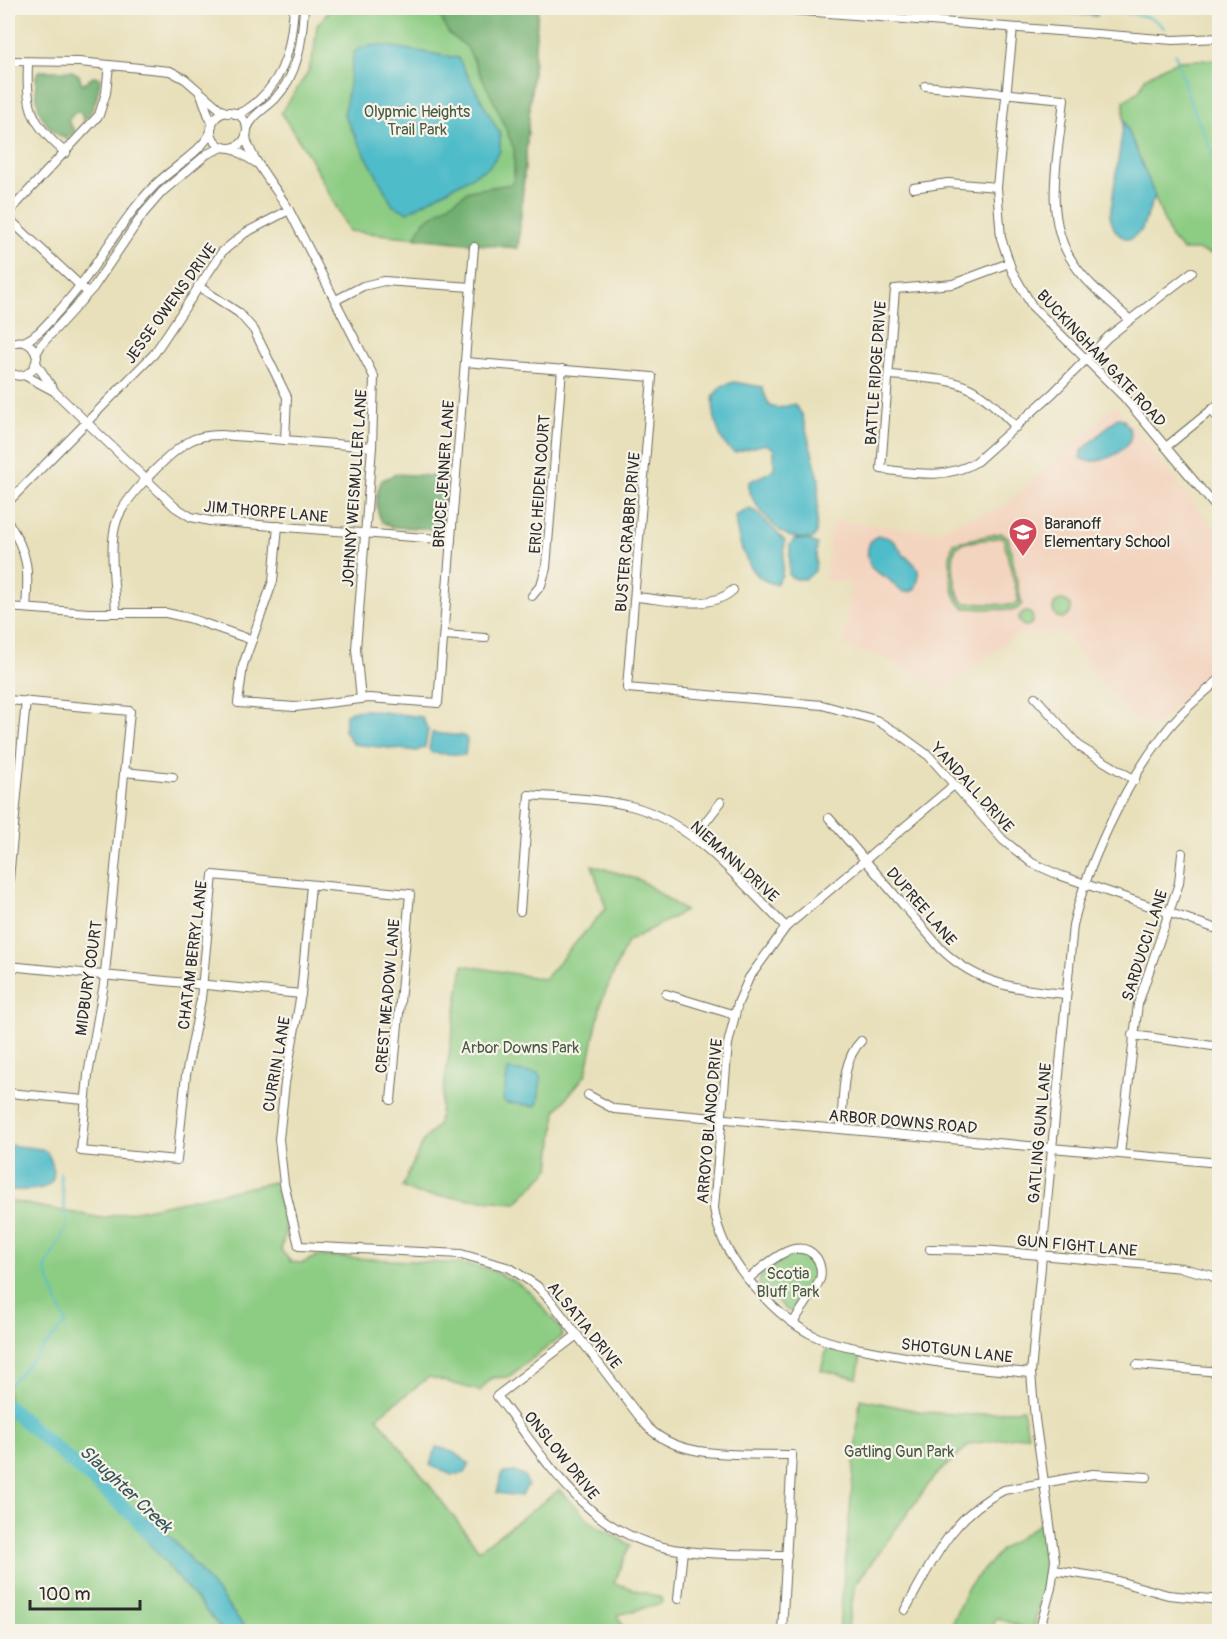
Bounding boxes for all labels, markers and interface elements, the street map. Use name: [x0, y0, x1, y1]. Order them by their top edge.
park label: Olypmic Heights Trail Park: [364, 102, 470, 140]
street label: JESSE OWENS DRIVE: [120, 239, 221, 368]
street label: BUCKINGHAM GATE ROAD: [1032, 286, 1170, 432]
street label: BATTLE RIDGE DRIVE: [861, 300, 891, 446]
street label: JOHNNY WEISMULLER LANE: [338, 389, 372, 587]
street label: BRUCE JENNER LANE: [429, 399, 459, 549]
street label: ERIC HEIDEN COURT: [525, 414, 555, 554]
street label: BUSTER CRABBR DRIVE: [611, 451, 645, 613]
street label: JIM THORPE LANE: [203, 497, 329, 527]
place label: Baranoff Elementary School: [1044, 514, 1170, 552]
school or university icon: Baranoff Elementary School: [1007, 516, 1039, 558]
street label: YANDALL DRIVE: [926, 738, 1018, 837]
street label: NIEMANN DRIVE: [686, 817, 783, 907]
street label: DUPREE LANE: [882, 863, 961, 950]
street label: CHATAM BERRY LANE: [174, 879, 212, 1031]
street label: SARDUCCI LANE: [1118, 887, 1172, 1004]
street label: CREST MEADOW LANE: [371, 918, 405, 1074]
street label: MIDBURY COURT: [71, 919, 107, 1037]
street label: CURRIN LANE: [259, 1015, 295, 1113]
park label: Arbor Downs Park: [461, 1038, 580, 1058]
street label: ARROYO BLANCO DRIVE: [693, 1038, 727, 1205]
street label: GATLING GUN LANE: [1024, 1062, 1056, 1204]
street label: ARBOR DOWNS ROAD: [828, 1106, 978, 1138]
street label: GUN FIGHT LANE: [1016, 1231, 1138, 1261]
park label: Scotia Bluff Park: [757, 1264, 820, 1302]
street label: ALSATIA DRIVE: [543, 1278, 626, 1373]
street label: SHOTGUN LANE: [900, 1334, 1014, 1368]
street label: ONSLOW DRIVE: [519, 1407, 603, 1504]
water label: Slaughter Creek: [75, 1441, 178, 1539]
park label: Gatling Gun Park: [844, 1442, 954, 1462]
scale bar: [30, 1573, 140, 1611]
text: 100 m: [39, 1583, 91, 1606]

